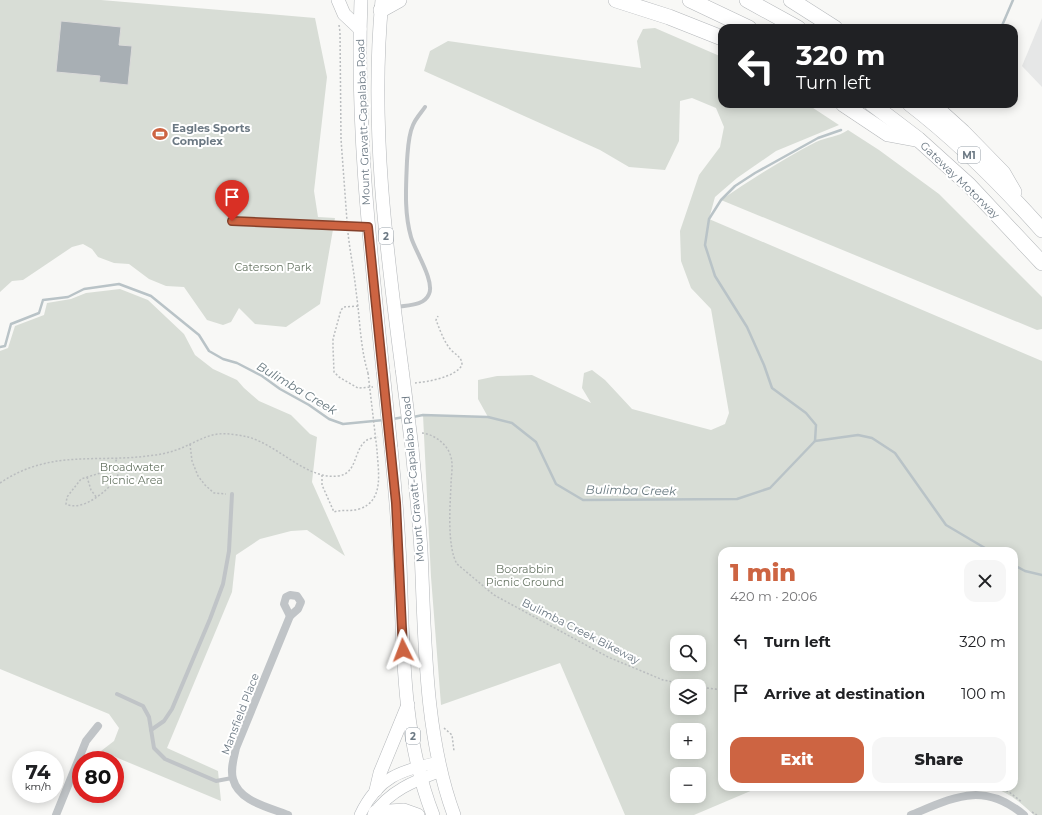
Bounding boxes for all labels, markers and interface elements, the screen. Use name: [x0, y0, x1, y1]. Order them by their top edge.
street label: Mount Gravatt-Capalaba Road: [353, 38, 373, 206]
text: 320 m: [796, 38, 885, 72]
icon: left: [730, 40, 782, 92]
text: Turn left: [796, 72, 871, 94]
place label: Eagles Sports Complex: [172, 121, 251, 148]
sports icon: Eagles Sports Complex: [151, 125, 169, 143]
street label: Gateway Motorway: [917, 138, 1003, 222]
road number: M1: [958, 147, 980, 163]
pin: [215, 180, 249, 221]
icon: arrive: [221, 186, 243, 208]
road number: 2: [379, 228, 393, 244]
park label: Caterson Park: [234, 260, 312, 274]
water label: Bulimba Creek: [254, 358, 340, 418]
street label: Mount Gravatt-Capalaba Road: [399, 395, 427, 563]
park label: Broadwater Picnic Area: [100, 460, 164, 487]
water label: Bulimba Creek: [586, 482, 677, 498]
text: 1 min: [730, 558, 796, 587]
button: close: [964, 560, 1006, 602]
park label: Boorabbin Picnic Ground: [486, 562, 564, 589]
text: 420 m · 20:06: [730, 588, 817, 604]
street label: Bulimba Creek Bikeway: [520, 595, 642, 667]
position arrow: [382, 629, 424, 671]
icon: left: [730, 630, 752, 652]
text: Turn left: [764, 632, 831, 651]
text: 320 m: [959, 632, 1006, 651]
map controls: [670, 635, 706, 803]
button: search: [670, 635, 706, 671]
street label: Mansfield Place: [218, 671, 262, 757]
button: layers: [670, 679, 706, 715]
icon: arrive: [730, 682, 752, 704]
text: Arrive at destination: [764, 684, 925, 703]
text: 100 m: [961, 684, 1006, 703]
button: +: [670, 723, 706, 759]
road number: 2: [406, 728, 420, 744]
button: Exit: [730, 737, 864, 783]
button: Share: [872, 737, 1006, 783]
speed limit sign: 80: [72, 751, 124, 803]
text: 74: [26, 760, 50, 784]
button: −: [670, 767, 706, 803]
text: km/h: [25, 780, 51, 793]

